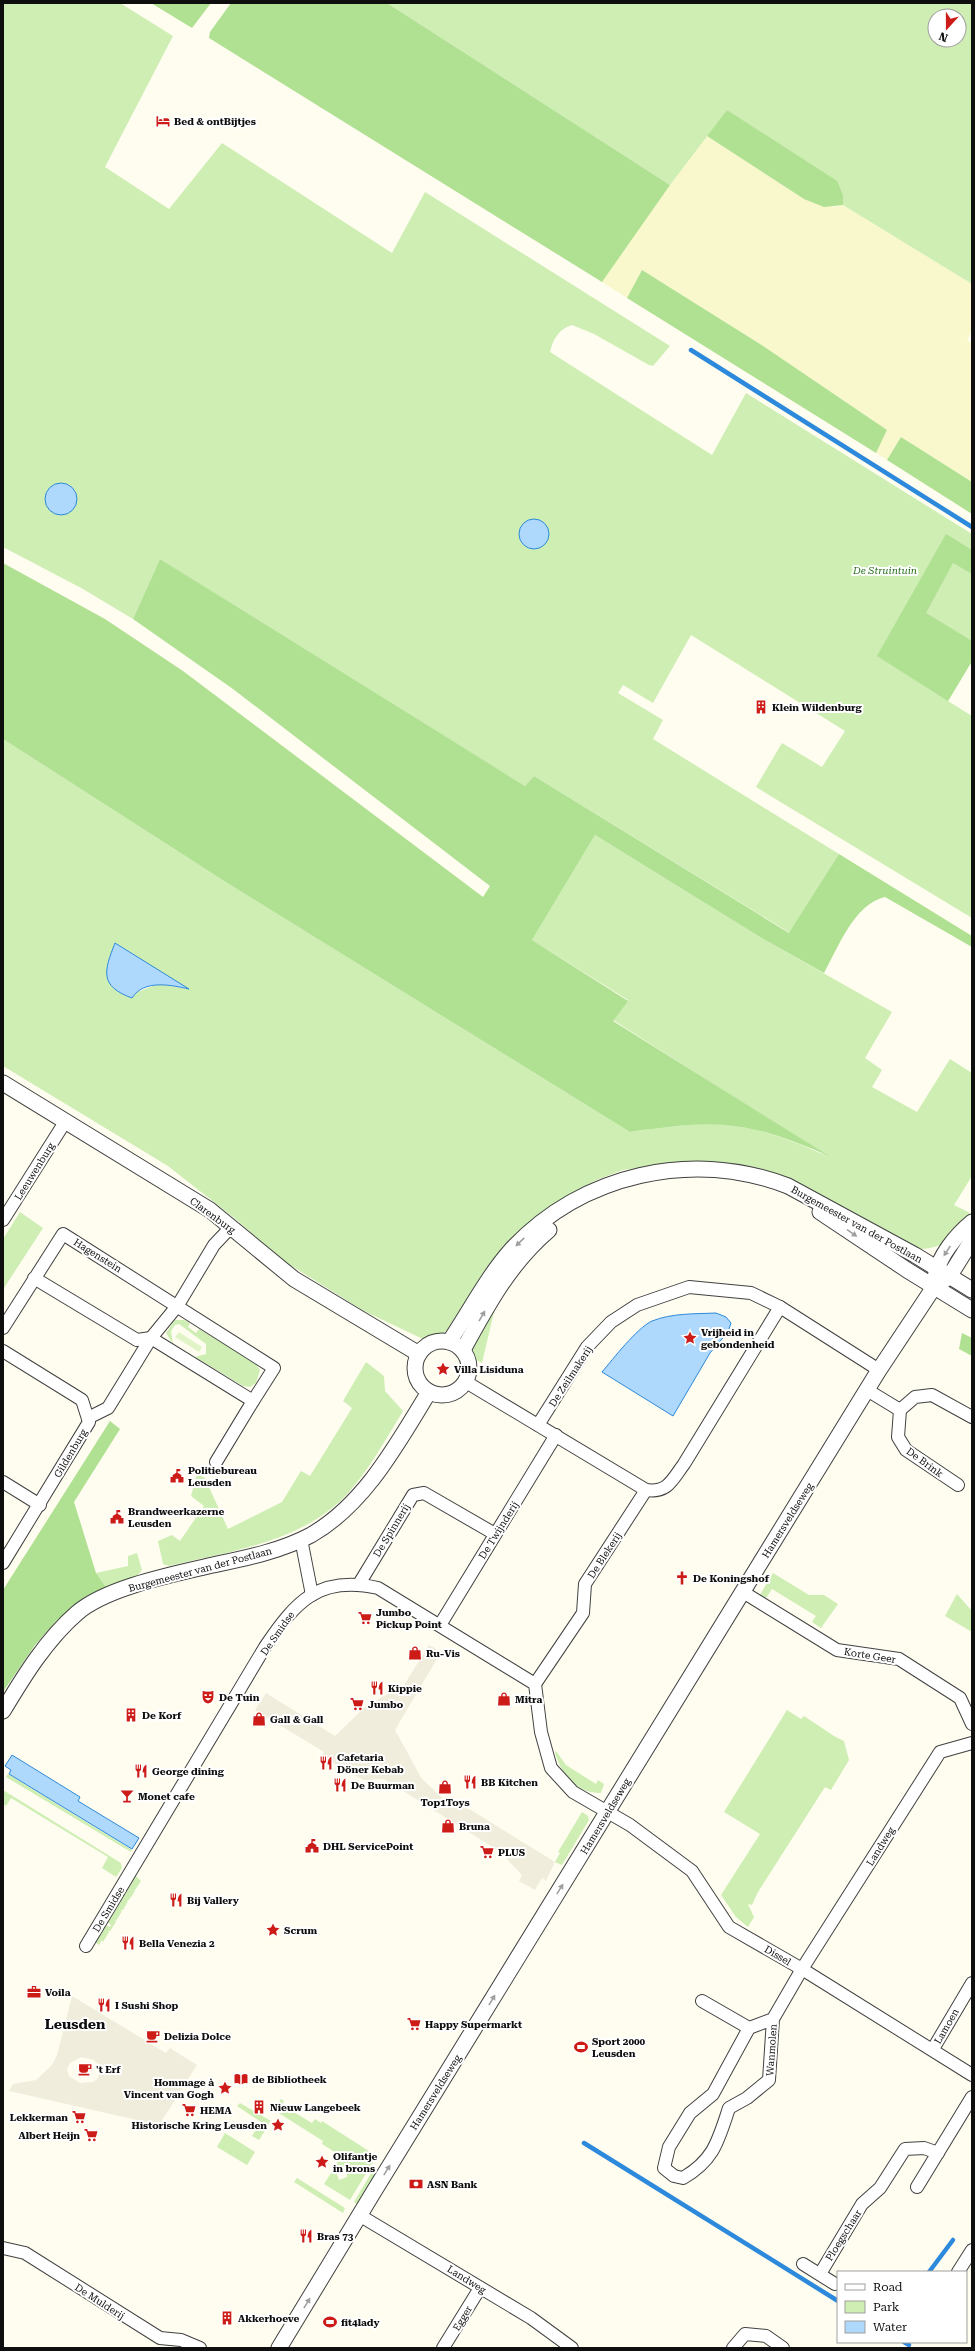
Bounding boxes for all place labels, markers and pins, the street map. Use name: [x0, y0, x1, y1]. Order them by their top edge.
hotel icon: Bed & ontBijtjes: [155, 113, 171, 129]
place label: Bed & ontBijtjes: [174, 116, 256, 127]
building icon: Klein Wildenburg: [753, 699, 769, 715]
place label: Klein Wildenburg: [772, 702, 862, 713]
place label: Vrijheid in gebondenheid: [700, 1327, 775, 1350]
place icon: Vrijheid in gebondenheid: [682, 1330, 698, 1346]
place icon: Villa Lisiduna: [435, 1361, 451, 1377]
place label: Villa Lisiduna: [454, 1364, 524, 1375]
place label: Politiebureau Leusden: [188, 1465, 257, 1488]
public building icon: Politiebureau Leusden: [169, 1468, 185, 1484]
place label: Brandweerkazerne Leusden: [128, 1506, 224, 1529]
public building icon: Brandweerkazerne Leusden: [109, 1509, 125, 1525]
church icon: De Koningshof: [674, 1570, 690, 1586]
place label: De Koningshof: [693, 1573, 770, 1584]
place label: Jumbo Pickup Point: [376, 1607, 442, 1630]
supermarket icon: Jumbo Pickup Point: [357, 1610, 373, 1626]
shop icon: Ru-Vis: [407, 1645, 423, 1661]
place label: Ru-Vis: [426, 1648, 460, 1659]
restaurant icon: Kippie: [369, 1680, 385, 1696]
place label: Kippie: [388, 1683, 422, 1694]
theatre icon: De Tuin: [200, 1689, 216, 1705]
shop icon: Mitra: [496, 1691, 512, 1707]
place label: De Tuin: [219, 1692, 260, 1703]
place label: Mitra: [515, 1694, 542, 1705]
supermarket icon: Jumbo: [349, 1696, 365, 1712]
place label: Jumbo: [368, 1699, 404, 1710]
building icon: De Korf: [123, 1707, 139, 1723]
place label: De Korf: [142, 1710, 182, 1721]
shop icon: Gall & Gall: [251, 1711, 267, 1727]
place label: Gall & Gall: [270, 1714, 324, 1725]
place label: Cafetaria Döner Kebab: [337, 1752, 404, 1775]
restaurant icon: Cafetaria Döner Kebab: [318, 1755, 334, 1771]
restaurant icon: George dining: [133, 1763, 149, 1779]
place label: George dining: [152, 1766, 225, 1777]
restaurant icon: BB Kitchen: [462, 1774, 478, 1790]
restaurant icon: De Buurman: [332, 1777, 348, 1793]
place label: BB Kitchen: [481, 1777, 538, 1788]
shop icon: Top1Toys: [437, 1779, 453, 1795]
place label: De Buurman: [351, 1780, 415, 1791]
bar icon: Monet cafe: [119, 1788, 135, 1804]
place label: Monet cafe: [138, 1791, 195, 1802]
place label: Top1Toys: [420, 1797, 470, 1808]
shop icon: Bruna: [440, 1818, 456, 1834]
place label: Bruna: [459, 1821, 490, 1832]
public building icon: DHL ServicePoint: [304, 1838, 320, 1854]
place label: DHL ServicePoint: [323, 1841, 413, 1852]
supermarket icon: PLUS: [479, 1844, 495, 1860]
place label: PLUS: [498, 1847, 526, 1858]
restaurant icon: Bij Vallery: [168, 1892, 184, 1908]
place label: Bij Vallery: [187, 1895, 239, 1906]
place icon: Scrum: [265, 1922, 281, 1938]
place label: Scrum: [284, 1925, 317, 1936]
restaurant icon: Bella Venezia 2: [120, 1935, 136, 1951]
place label: Bella Venezia 2: [139, 1938, 215, 1949]
office icon: Voila: [26, 1984, 42, 2000]
place label: Voila: [45, 1987, 71, 1998]
restaurant icon: I Sushi Shop: [96, 1997, 112, 2013]
place label: I Sushi Shop: [115, 2000, 179, 2011]
supermarket icon: Happy Supermarkt: [406, 2016, 422, 2032]
place label: Happy Supermarkt: [425, 2019, 522, 2030]
cafe icon: Delizia Dolce: [145, 2028, 161, 2044]
place label: Delizia Dolce: [164, 2031, 231, 2042]
place label: Sport 2000 Leusden: [592, 2036, 646, 2059]
sports icon: Sport 2000 Leusden: [573, 2039, 589, 2055]
cafe icon: 't Erf: [77, 2061, 93, 2077]
place label: 't Erf: [96, 2064, 121, 2075]
library icon: de Bibliotheek: [233, 2071, 249, 2087]
place label: de Bibliotheek: [252, 2074, 327, 2085]
place label: Hommage à Vincent van Gogh: [124, 2077, 214, 2100]
place icon: Hommage à Vincent van Gogh: [217, 2080, 233, 2096]
building icon: Nieuw Langebeek: [251, 2099, 267, 2115]
supermarket icon: HEMA: [181, 2102, 197, 2118]
place label: Nieuw Langebeek: [270, 2102, 361, 2113]
place label: HEMA: [200, 2105, 232, 2116]
supermarket icon: Lekkerman: [71, 2109, 87, 2125]
place label: Lekkerman: [10, 2112, 68, 2123]
place icon: Historische Kring Leusden: [270, 2117, 286, 2133]
place label: Historische Kring Leusden: [132, 2120, 267, 2131]
supermarket icon: Albert Heijn: [83, 2127, 99, 2143]
place label: Albert Heijn: [18, 2130, 80, 2141]
place label: Olifantje in brons: [333, 2151, 378, 2174]
place icon: Olifantje in brons: [314, 2154, 330, 2170]
bank icon: ASN Bank: [408, 2176, 424, 2192]
place label: ASN Bank: [427, 2179, 478, 2190]
restaurant icon: Bras 73: [298, 2228, 314, 2244]
place label: Bras 73: [317, 2231, 354, 2242]
building icon: Akkerhoeve: [219, 2310, 235, 2326]
place label: Akkerhoeve: [238, 2313, 300, 2324]
sports icon: fit4lady: [322, 2314, 338, 2330]
place label: fit4lady: [341, 2317, 379, 2328]

